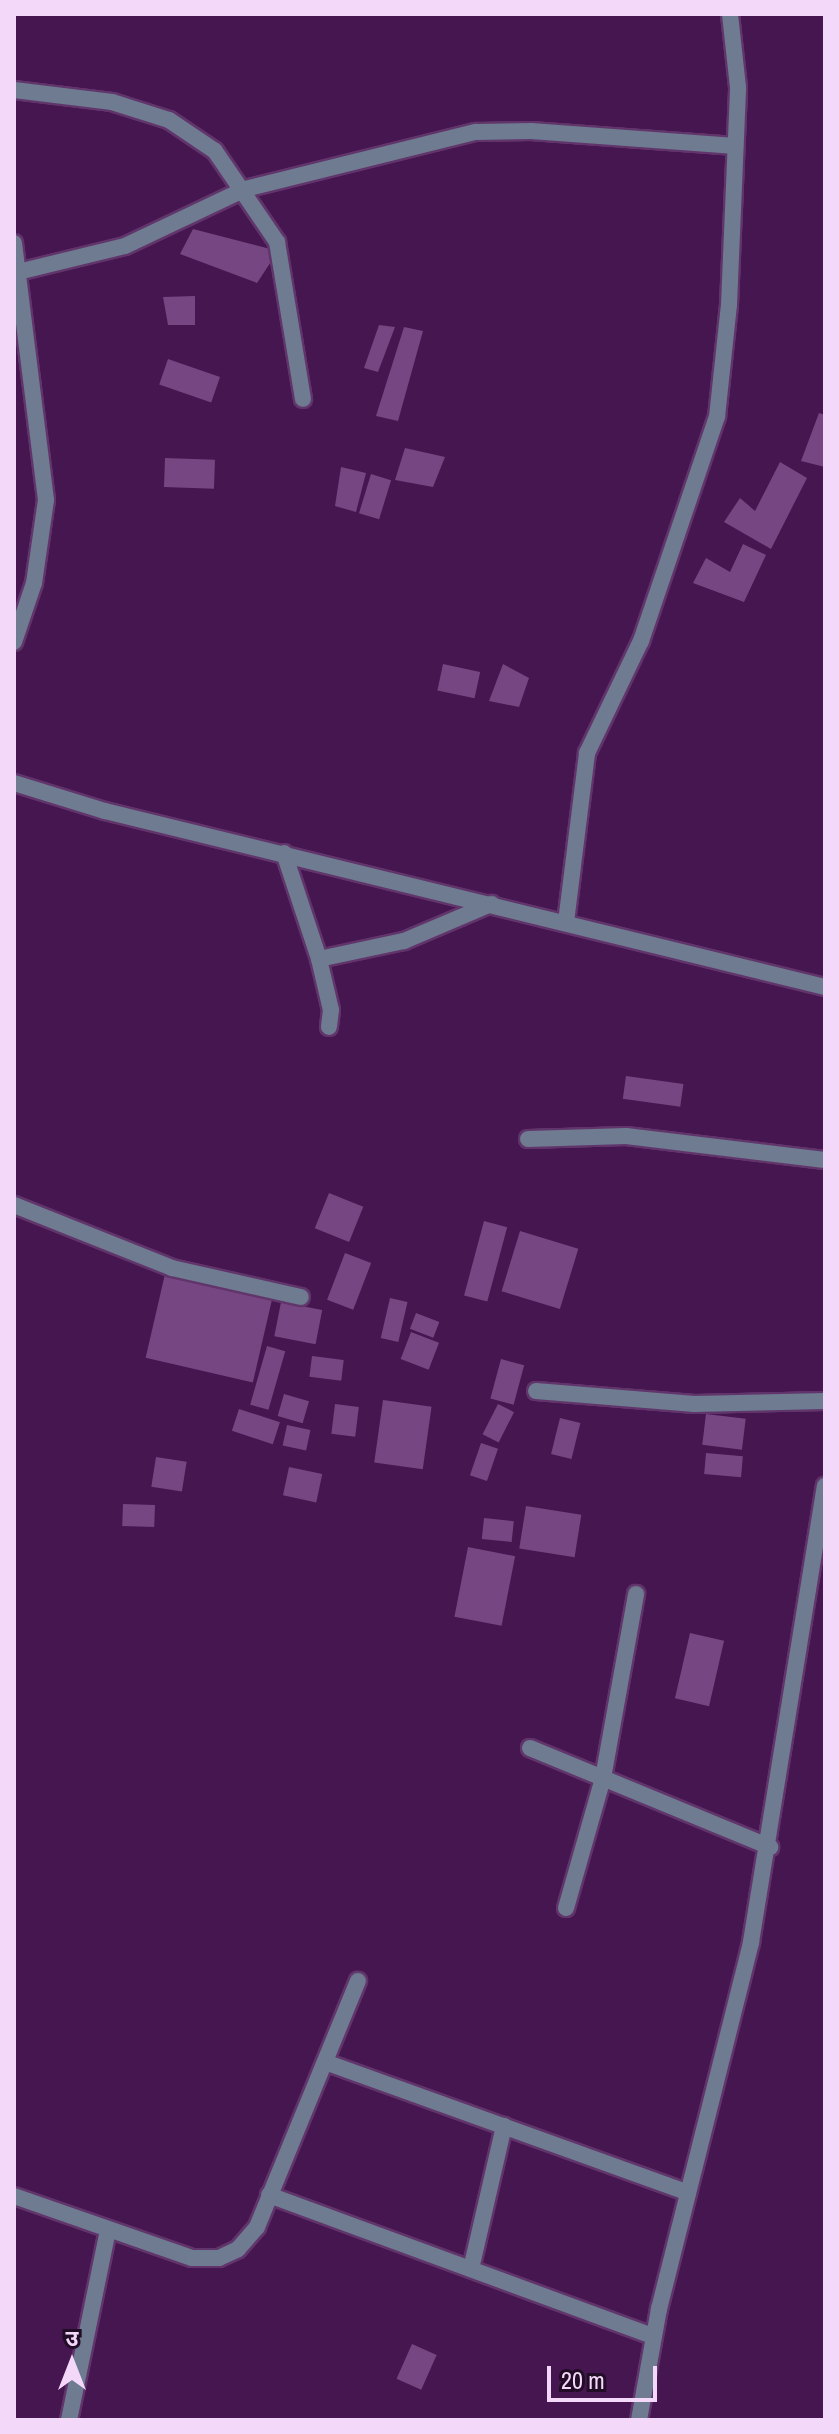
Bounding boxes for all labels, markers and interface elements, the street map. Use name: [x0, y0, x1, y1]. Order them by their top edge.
north arrow: [32, 2322, 112, 2402]
text: उ: [66, 2323, 78, 2353]
scale bar: [551, 2350, 661, 2400]
text: 20 m: [561, 2364, 605, 2396]

